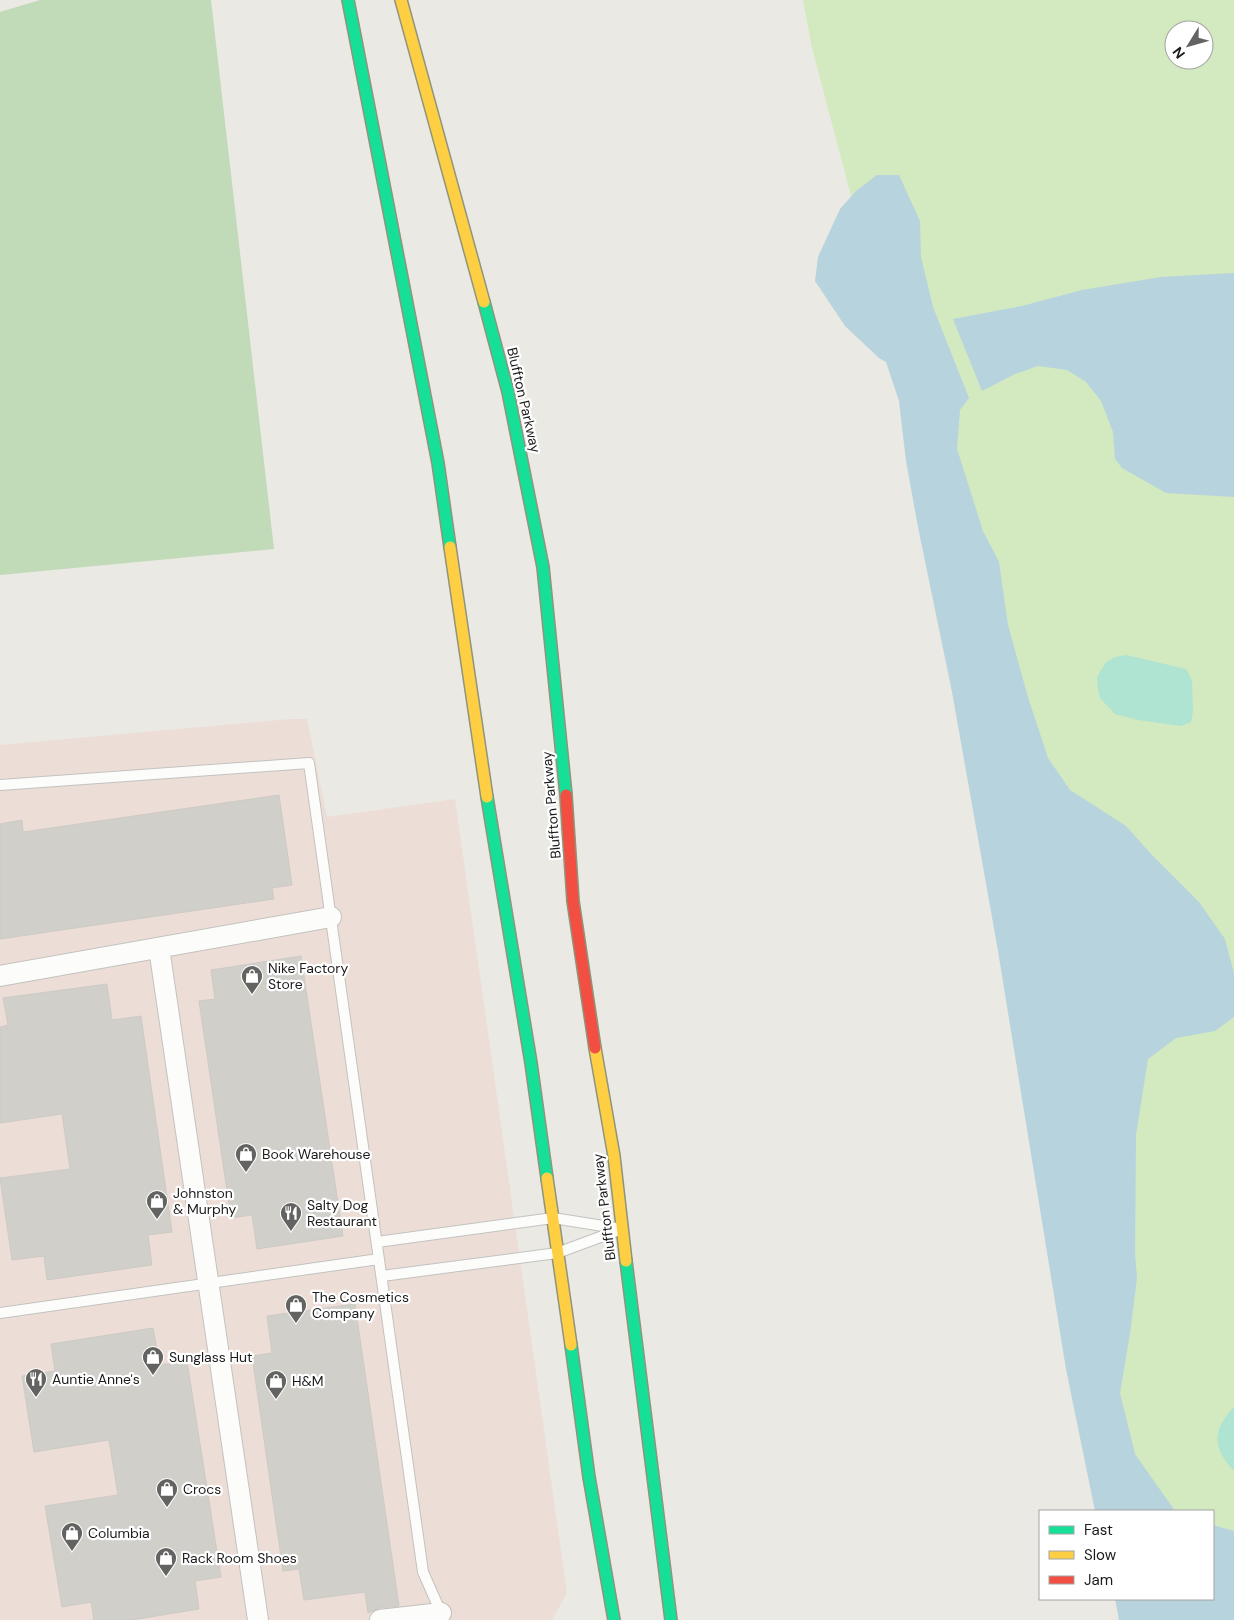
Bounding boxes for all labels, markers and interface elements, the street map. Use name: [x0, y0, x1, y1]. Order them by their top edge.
north arrow: [1164, 20, 1214, 70]
text: N: [1168, 43, 1189, 62]
street label: Bluffton Parkway: [503, 345, 545, 455]
street label: Bluffton Parkway: [537, 750, 565, 859]
place label: Nike Factory Store: [268, 959, 348, 993]
shop icon: Nike Factory Store: [240, 964, 264, 995]
shop icon: Book Warehouse: [234, 1142, 258, 1173]
place label: Book Warehouse: [262, 1145, 371, 1163]
street label: Bluffton Parkway: [588, 1152, 619, 1262]
place label: Johnston & Murphy: [173, 1184, 237, 1218]
shop icon: Johnston & Murphy: [145, 1189, 169, 1220]
place label: Salty Dog Restaurant: [307, 1196, 377, 1230]
restaurant icon: Salty Dog Restaurant: [279, 1201, 303, 1232]
place label: The Cosmetics Company: [312, 1288, 409, 1322]
shop icon: The Cosmetics Company: [284, 1293, 308, 1324]
shop icon: Sunglass Hut: [141, 1345, 165, 1376]
place label: Sunglass Hut: [169, 1348, 253, 1366]
restaurant icon: Auntie Anne's: [24, 1367, 48, 1398]
shop icon: H&M: [264, 1369, 288, 1400]
place label: Auntie Anne's: [52, 1370, 140, 1388]
place label: H&M: [292, 1372, 324, 1390]
shop icon: Crocs: [155, 1477, 179, 1508]
place label: Crocs: [183, 1480, 221, 1498]
legend: [1039, 1510, 1214, 1600]
text: Fast: [1084, 1520, 1113, 1540]
shop icon: Columbia: [60, 1521, 84, 1552]
place label: Columbia: [88, 1524, 150, 1542]
text: Slow: [1084, 1545, 1117, 1565]
shop icon: Rack Room Shoes: [154, 1546, 178, 1577]
place label: Rack Room Shoes: [182, 1549, 297, 1567]
text: Jam: [1084, 1570, 1113, 1590]

